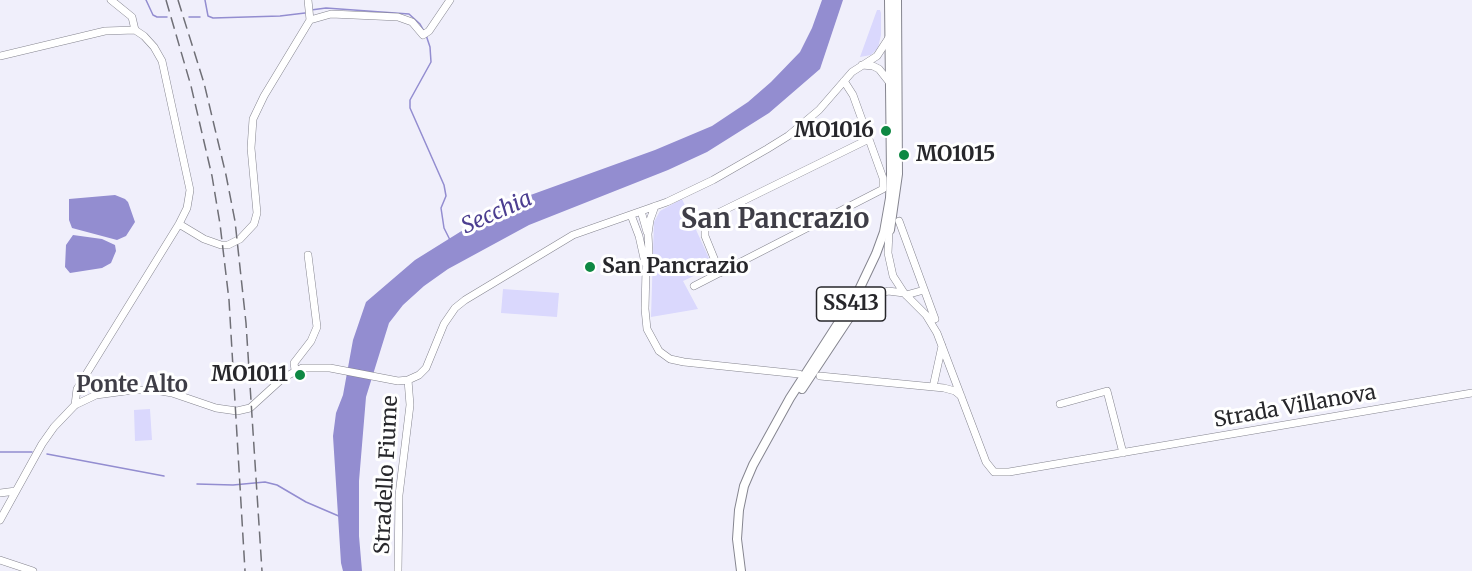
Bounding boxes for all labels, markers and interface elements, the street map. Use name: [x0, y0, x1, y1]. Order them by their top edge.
place label: MO1016: [794, 118, 874, 144]
marker: MO1016: [879, 124, 893, 138]
place label: MO1015: [916, 142, 995, 168]
marker: MO1015: [897, 148, 911, 162]
water label: Secchia: [458, 186, 536, 240]
district label: San Pancrazio: [681, 204, 869, 236]
place label: San Pancrazio: [602, 254, 749, 280]
marker: San Pancrazio: [583, 260, 597, 274]
road number: SS413: [816, 287, 886, 321]
place label: MO1011: [211, 362, 288, 388]
marker: MO1011: [293, 368, 307, 382]
district label: Ponte Alto: [76, 373, 188, 399]
street label: Strada Villanova: [1212, 380, 1378, 434]
street label: Stradello Fiume: [370, 395, 404, 555]

